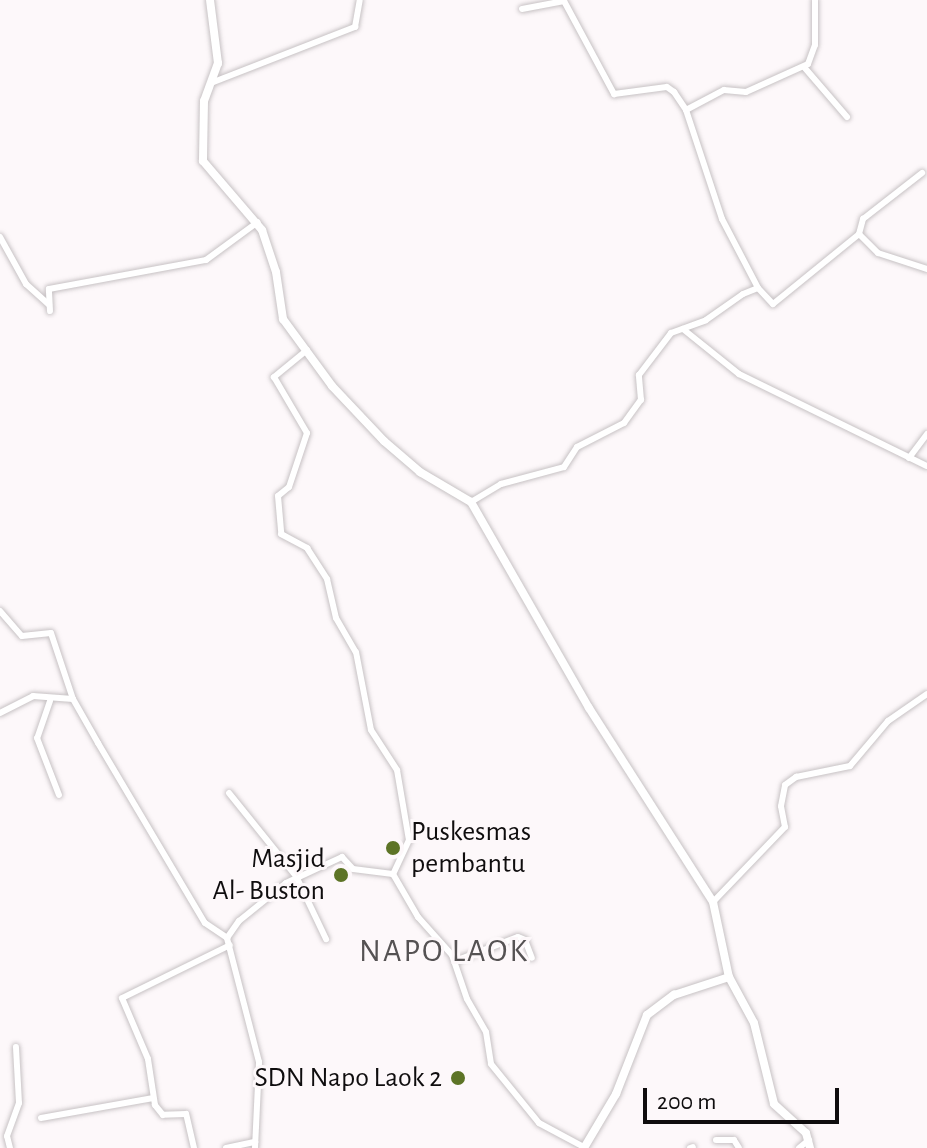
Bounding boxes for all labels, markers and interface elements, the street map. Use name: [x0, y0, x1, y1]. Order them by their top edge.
place label: Puskesmas pembantu: [411, 815, 531, 881]
marker: Puskesmas pembantu: [382, 837, 404, 859]
place label: Masjid Al- Buston: [213, 842, 325, 908]
marker: Masjid Al- Buston: [332, 866, 350, 884]
district label: NAPO LAOK: [359, 932, 529, 970]
place label: SDN Napo Laok 2: [254, 1061, 442, 1095]
marker: SDN Napo Laok 2: [449, 1069, 467, 1087]
scale bar: [647, 1072, 843, 1122]
text: 200 m: [657, 1090, 716, 1114]

